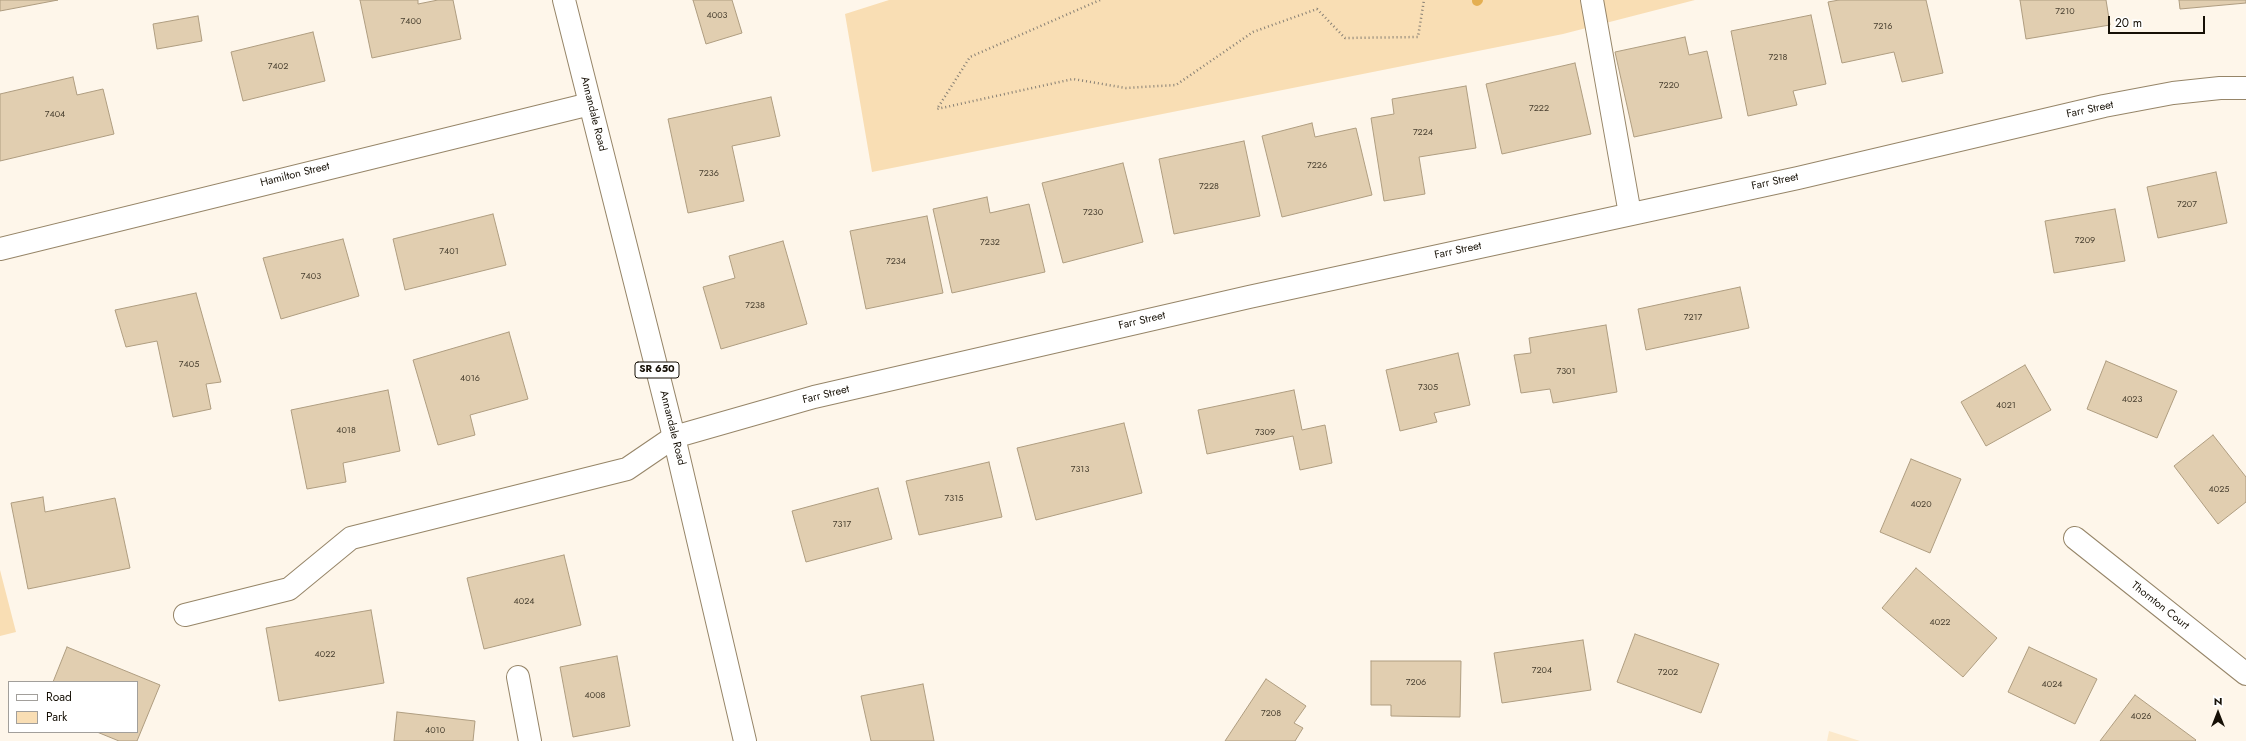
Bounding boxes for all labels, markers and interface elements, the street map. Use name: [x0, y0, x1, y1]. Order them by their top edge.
house number: 7210: [2055, 7, 2075, 17]
scale bar: [2110, 8, 2207, 34]
house number: 4003: [707, 11, 727, 21]
text: 20 m: [2115, 14, 2142, 32]
house number: 7400: [401, 17, 421, 27]
house number: 7216: [1873, 22, 1893, 32]
house number: 7218: [1769, 53, 1787, 63]
house number: 7402: [268, 62, 288, 72]
street label: Annandale Road: [577, 75, 609, 153]
house number: 7220: [1659, 81, 1679, 91]
street label: Farr Street: [2065, 99, 2115, 121]
house number: 7222: [1529, 104, 1549, 114]
house number: 7404: [45, 110, 65, 120]
house number: 7224: [1413, 128, 1433, 138]
street label: Hamilton Street: [259, 160, 331, 190]
house number: 7226: [1307, 161, 1327, 171]
house number: 7236: [699, 169, 719, 179]
street label: Farr Street: [1750, 171, 1800, 193]
house number: 7228: [1199, 182, 1219, 192]
house number: 7207: [2177, 200, 2197, 210]
house number: 7230: [1083, 208, 1103, 218]
house number: 7209: [2075, 236, 2095, 246]
house number: 7232: [980, 238, 1000, 248]
street label: Farr Street: [1433, 240, 1483, 262]
house number: 7401: [439, 247, 459, 257]
house number: 7234: [886, 257, 906, 267]
house number: 7403: [301, 272, 321, 282]
house number: 7238: [745, 301, 765, 311]
street label: Farr Street: [1117, 309, 1167, 333]
house number: 7217: [1684, 313, 1702, 323]
house number: 7405: [179, 360, 199, 370]
road number: SR 650: [635, 362, 679, 378]
house number: 7301: [1556, 367, 1576, 377]
house number: 4016: [460, 374, 480, 384]
street label: Farr Street: [801, 383, 851, 407]
house number: 7305: [1418, 383, 1438, 393]
street label: Annandale Road: [656, 389, 688, 467]
house number: 4023: [2122, 395, 2142, 405]
house number: 4021: [1996, 401, 2016, 411]
house number: 4018: [336, 426, 356, 436]
house number: 7309: [1255, 428, 1275, 438]
house number: 7313: [1071, 465, 1089, 475]
house number: 4025: [2209, 485, 2229, 495]
house number: 7315: [945, 494, 963, 504]
house number: 4020: [1910, 500, 1932, 510]
house number: 7317: [833, 520, 851, 530]
street label: Thornton Court: [2128, 579, 2192, 633]
house number: 4024: [513, 597, 535, 607]
house number: 4022: [1930, 618, 1950, 628]
house number: 4022: [315, 650, 335, 660]
house number: 7204: [1532, 666, 1552, 676]
house number: 7202: [1658, 668, 1678, 678]
house number: 7206: [1406, 678, 1426, 688]
house number: 4024: [2041, 680, 2063, 690]
legend: [8, 681, 138, 733]
text: Road: [46, 688, 72, 706]
house number: 4008: [585, 691, 605, 701]
north arrow: [2198, 693, 2238, 733]
text: N: [2214, 693, 2222, 709]
text: Park: [46, 708, 67, 726]
house number: 7208: [1261, 709, 1281, 719]
house number: 4026: [2131, 712, 2151, 722]
house number: 4010: [425, 726, 445, 736]

